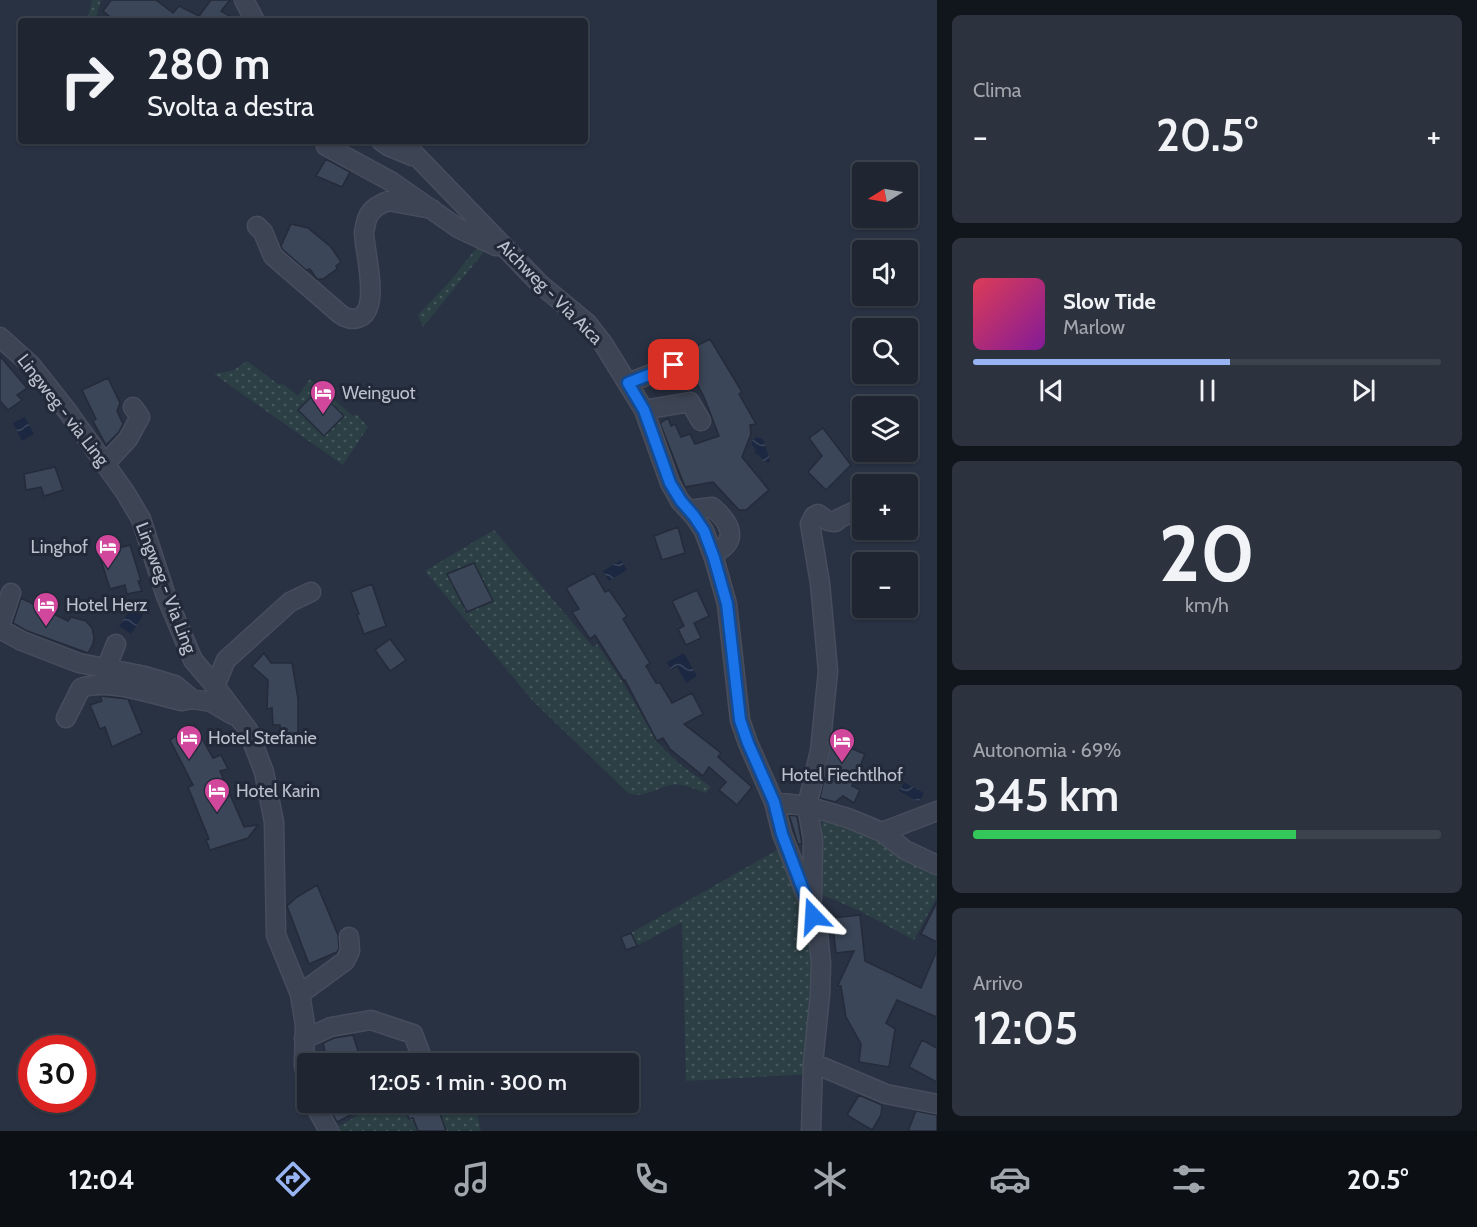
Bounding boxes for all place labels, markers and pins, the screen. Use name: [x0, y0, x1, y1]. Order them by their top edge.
pin: [648, 339, 699, 390]
hotel icon: Weinguot: [308, 378, 338, 416]
place label: Weinguot: [342, 382, 416, 404]
hotel icon: Linghof: [93, 532, 123, 570]
place label: Linghof: [31, 536, 88, 558]
hotel icon: Hotel Herz: [31, 590, 61, 628]
place label: Hotel Herz: [66, 594, 148, 616]
hotel icon: Hotel Stefanie: [174, 723, 204, 761]
hotel icon: Hotel Fiechtlhof: [827, 726, 857, 764]
place label: Hotel Stefanie: [208, 727, 317, 749]
place label: Hotel Fiechtlhof: [781, 764, 903, 786]
hotel icon: Hotel Karin: [202, 776, 232, 814]
place label: Hotel Karin: [236, 780, 320, 802]

